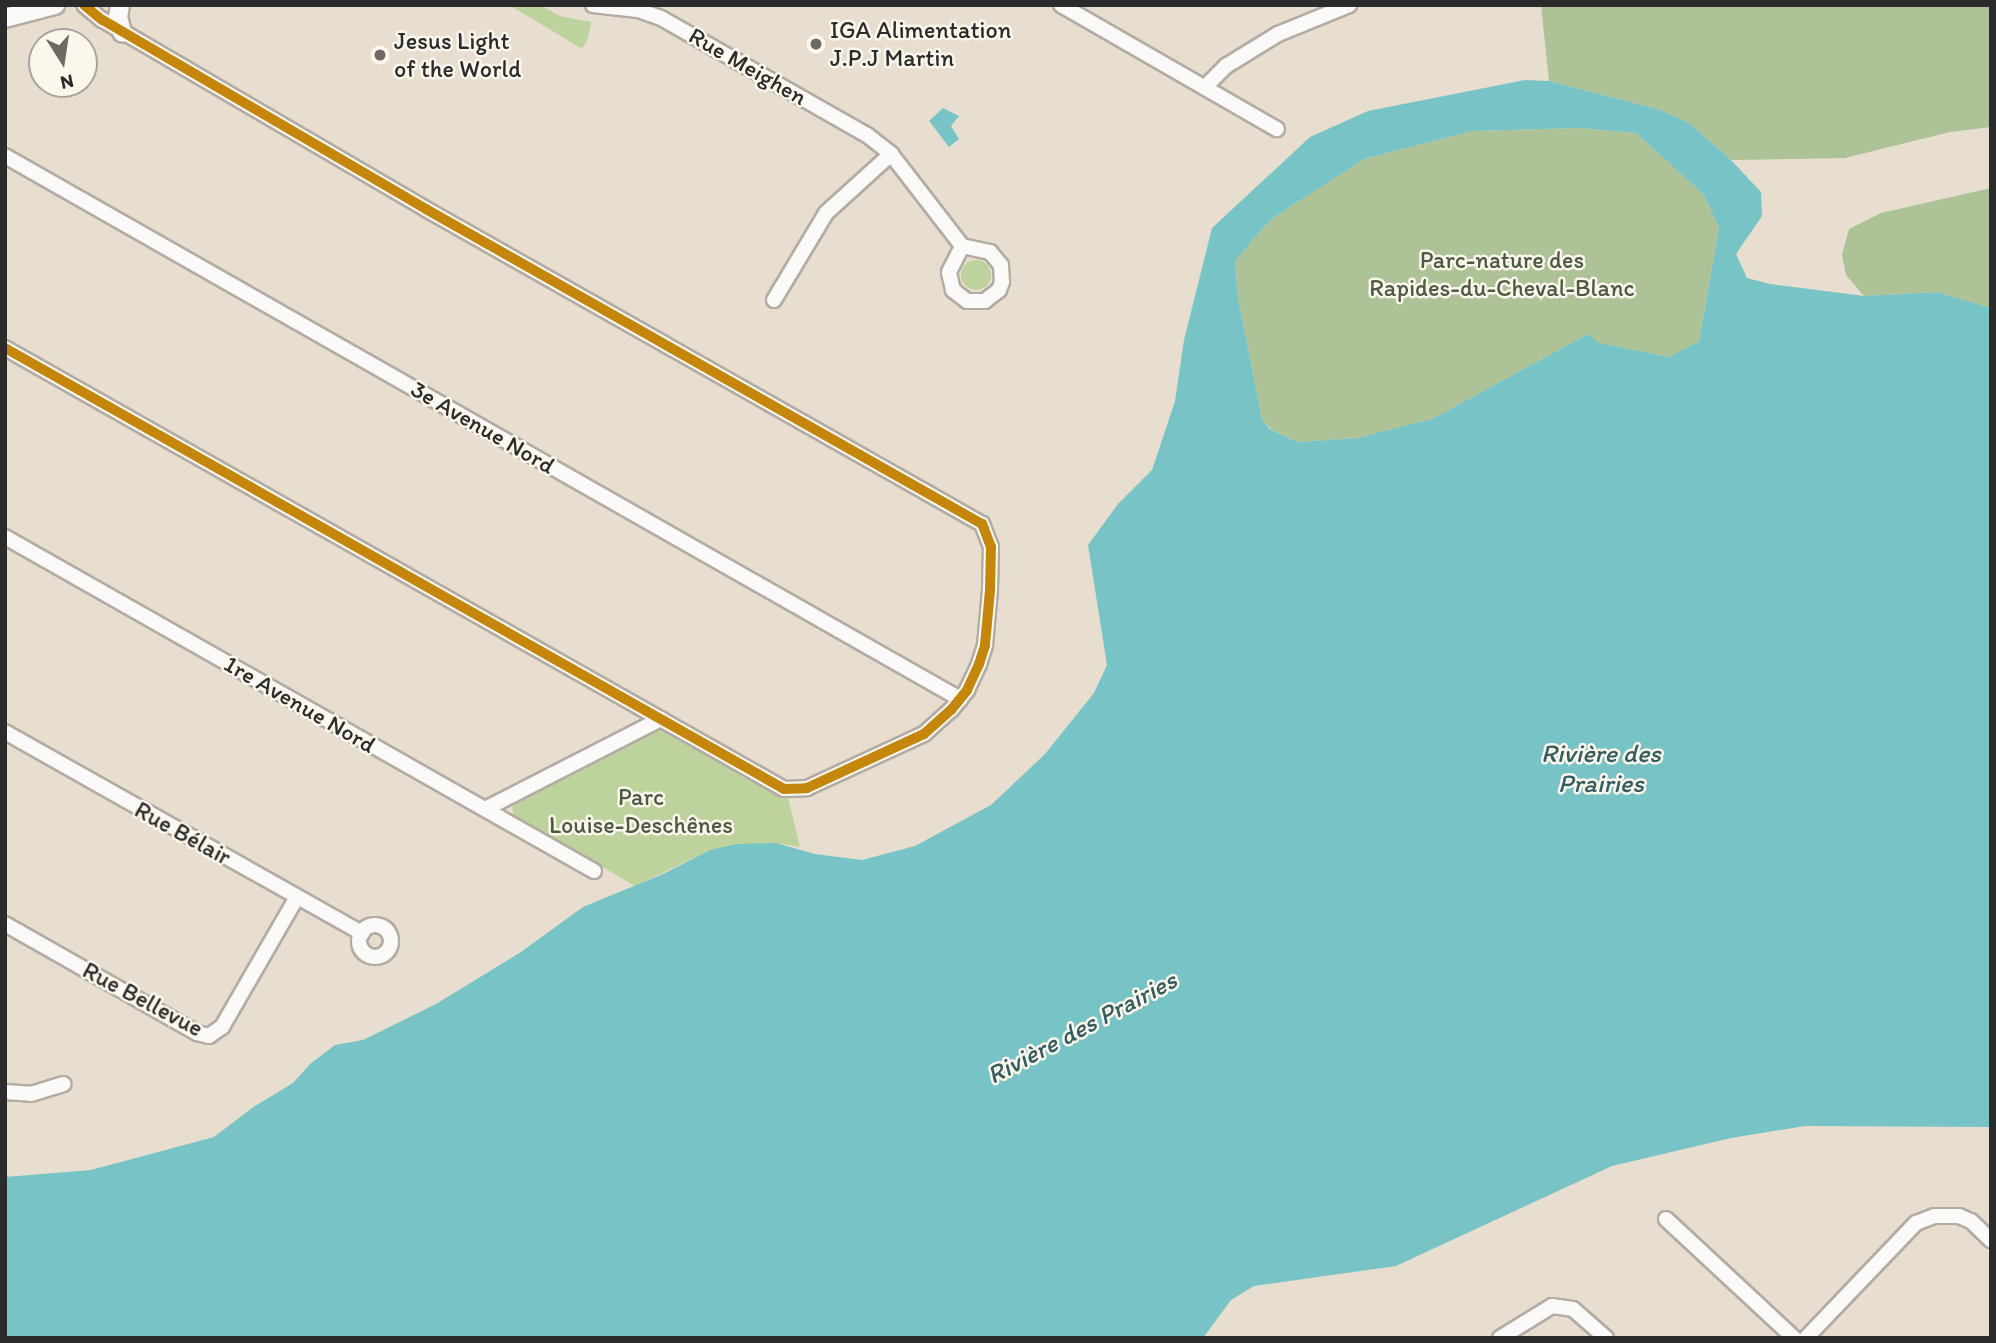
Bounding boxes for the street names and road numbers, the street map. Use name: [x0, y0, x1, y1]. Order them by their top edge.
street label: Rue Meighen: [684, 21, 812, 111]
street label: 3e Avenue Nord: [406, 374, 560, 480]
street label: 1re Avenue Nord: [220, 649, 380, 759]
street label: Rue Bélair: [130, 795, 236, 871]
street label: Rue Bellevue: [78, 955, 208, 1043]

